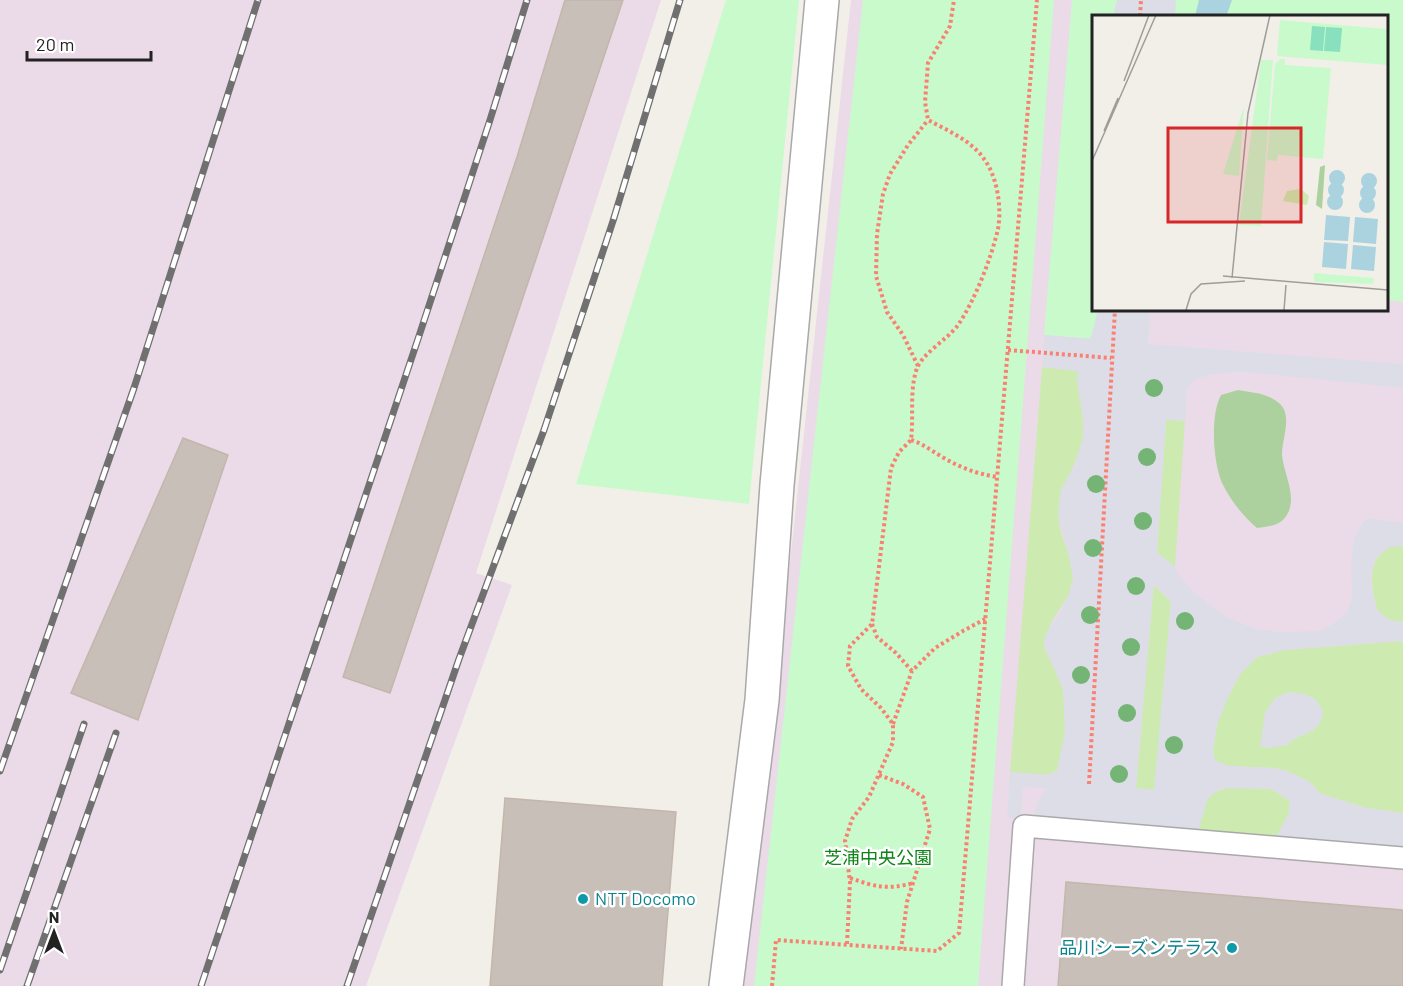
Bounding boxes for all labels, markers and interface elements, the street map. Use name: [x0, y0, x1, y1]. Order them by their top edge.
inset map: [1092, 15, 1388, 310]
scale bar: [27, 24, 152, 62]
text: 20 m: [36, 33, 74, 55]
park label: 芝浦中央公園: [824, 846, 932, 868]
place label: NTT Docomo: [595, 887, 696, 909]
marker: NTT Docomo: [576, 892, 590, 906]
north arrow: [24, 902, 84, 962]
text: N: [49, 907, 59, 926]
place label: 品川シーズンテラス: [1059, 936, 1220, 958]
marker: 品川シーズンテラス: [1225, 941, 1239, 955]

